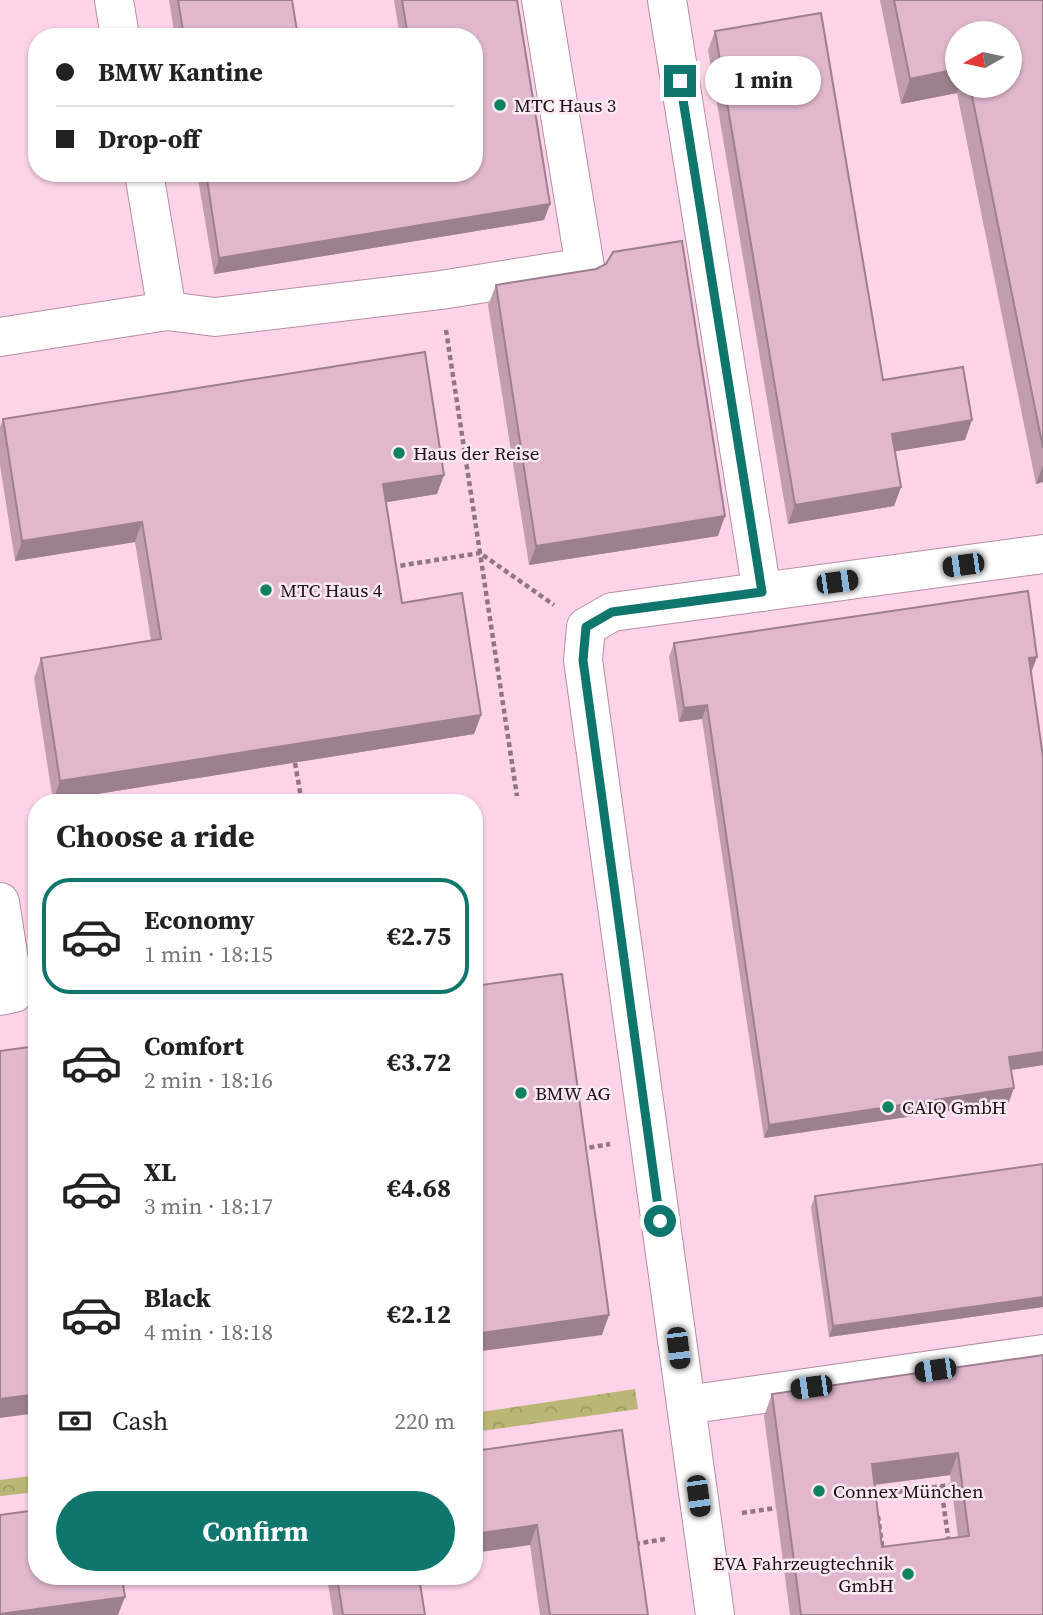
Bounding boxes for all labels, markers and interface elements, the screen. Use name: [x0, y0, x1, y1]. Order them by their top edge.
north arrow: [945, 21, 1022, 98]
map controls: [945, 21, 1022, 98]
text: BMW Kantine: [98, 54, 263, 90]
callout: 1 min: [704, 56, 820, 106]
text: 1 min: [733, 64, 793, 96]
route end: [664, 65, 696, 97]
place label: MTC Haus 3: [514, 92, 616, 118]
marker: MTC Haus 3: [492, 97, 508, 113]
text: Drop-off: [98, 121, 200, 157]
place label: Haus der Reise: [413, 440, 539, 466]
marker: Haus der Reise: [391, 445, 407, 461]
car: [941, 552, 986, 578]
car: [815, 569, 860, 595]
place label: MTC Haus 4: [280, 577, 383, 603]
marker: MTC Haus 4: [258, 582, 274, 598]
text: Choose a ride: [56, 814, 255, 858]
text: Economy: [144, 902, 255, 938]
icon: car: [60, 905, 123, 968]
text: €2.75: [387, 918, 451, 954]
text: 1 min · 18:15: [144, 938, 273, 970]
text: Comfort: [144, 1028, 244, 1064]
icon: car: [60, 1031, 123, 1094]
text: €3.72: [387, 1044, 451, 1080]
text: 2 min · 18:16: [144, 1064, 273, 1096]
place label: BMW AG: [535, 1080, 611, 1106]
marker: BMW AG: [513, 1085, 529, 1101]
place label: CAIQ GmbH: [902, 1094, 1007, 1120]
marker: CAIQ GmbH: [880, 1099, 896, 1115]
text: XL: [144, 1154, 176, 1190]
icon: car: [60, 1157, 123, 1220]
text: €4.68: [387, 1170, 451, 1206]
text: 3 min · 18:17: [144, 1190, 273, 1222]
route start: [644, 1205, 676, 1237]
text: Black: [144, 1280, 211, 1316]
icon: car: [60, 1283, 123, 1346]
text: €2.12: [387, 1296, 451, 1332]
text: 4 min · 18:18: [144, 1316, 273, 1348]
car: [666, 1326, 691, 1370]
car: [913, 1357, 958, 1383]
car: [789, 1374, 834, 1400]
icon: cash: [56, 1402, 94, 1440]
text: Cash: [112, 1403, 168, 1439]
text: 220 m: [394, 1405, 455, 1437]
car: [685, 1474, 712, 1518]
place label: Connex München: [833, 1478, 984, 1504]
marker: Connex München: [811, 1483, 827, 1499]
button: Confirm: [56, 1491, 455, 1571]
place label: EVA Fahrzeugtechnik GmbH: [713, 1550, 895, 1598]
marker: EVA Fahrzeugtechnik GmbH: [900, 1566, 916, 1582]

